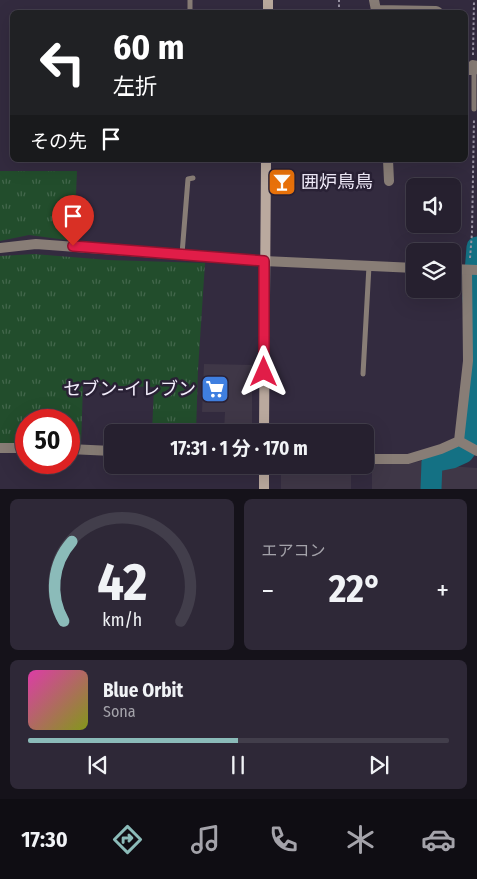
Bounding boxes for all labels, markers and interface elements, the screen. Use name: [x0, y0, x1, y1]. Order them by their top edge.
text: 60 m: [113, 26, 184, 68]
icon: left: [30, 30, 95, 95]
text: 左折: [113, 73, 157, 100]
icon: arrive: [97, 125, 125, 153]
text: その先: [30, 130, 87, 153]
bar icon: 囲炉鳥鳥: [267, 167, 297, 197]
place label: 囲炉鳥鳥: [301, 171, 373, 193]
map controls: [406, 178, 461, 298]
button: sound: [406, 178, 461, 233]
pin: [52, 195, 94, 246]
icon: arrive: [59, 202, 87, 230]
button: layers: [406, 243, 461, 298]
position arrow: [237, 345, 289, 397]
supermarket icon: セブン-イレブン: [200, 374, 230, 404]
place label: セブン-イレブン: [63, 378, 196, 400]
speed limit sign: 50: [15, 409, 80, 474]
text: 17:31 · 1 分 · 170 m: [170, 437, 308, 460]
text: エアコン: [262, 541, 326, 560]
text: 42: [97, 551, 147, 614]
text: 22°: [329, 566, 382, 612]
text: −: [262, 574, 274, 607]
text: +: [436, 574, 449, 607]
text: km/h: [102, 609, 142, 631]
text: Blue Orbit: [103, 679, 183, 702]
text: Sona: [103, 702, 136, 721]
icon: previous: [84, 751, 112, 779]
icon: pause: [224, 751, 252, 779]
icon: next: [365, 751, 393, 779]
icon: directions: [110, 822, 145, 857]
icon: music: [188, 822, 223, 857]
icon: phone: [266, 822, 301, 857]
icon: climate: [343, 822, 378, 857]
icon: car: [421, 822, 456, 857]
text: 17:30: [21, 826, 68, 853]

